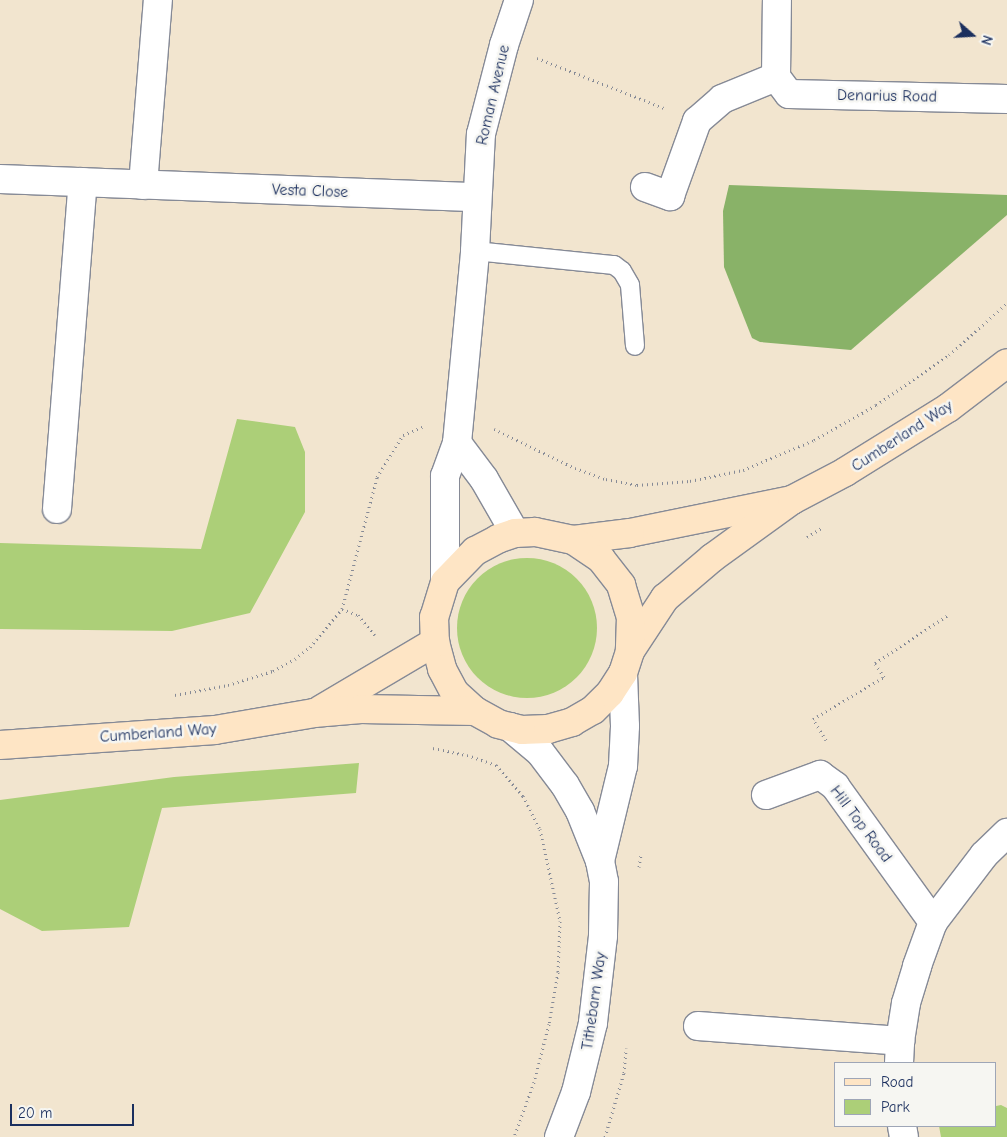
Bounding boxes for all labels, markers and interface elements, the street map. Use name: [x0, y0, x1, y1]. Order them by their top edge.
north arrow: [947, 10, 997, 60]
text: N: [977, 33, 996, 47]
street label: Roman Avenue: [472, 43, 514, 147]
street label: Denarius Road: [837, 86, 937, 106]
street label: Vesta Close: [272, 180, 348, 202]
street label: Cumberland Way: [848, 396, 956, 476]
street label: Cumberland Way: [99, 719, 217, 747]
street label: Hill Top Road: [826, 782, 896, 866]
street label: Tithebarn Way: [578, 951, 610, 1051]
legend: [834, 1062, 997, 1127]
text: Road: [881, 1073, 913, 1091]
scale bar: [12, 1094, 136, 1126]
text: Park: [881, 1098, 910, 1116]
text: 20 m: [18, 1104, 52, 1122]

